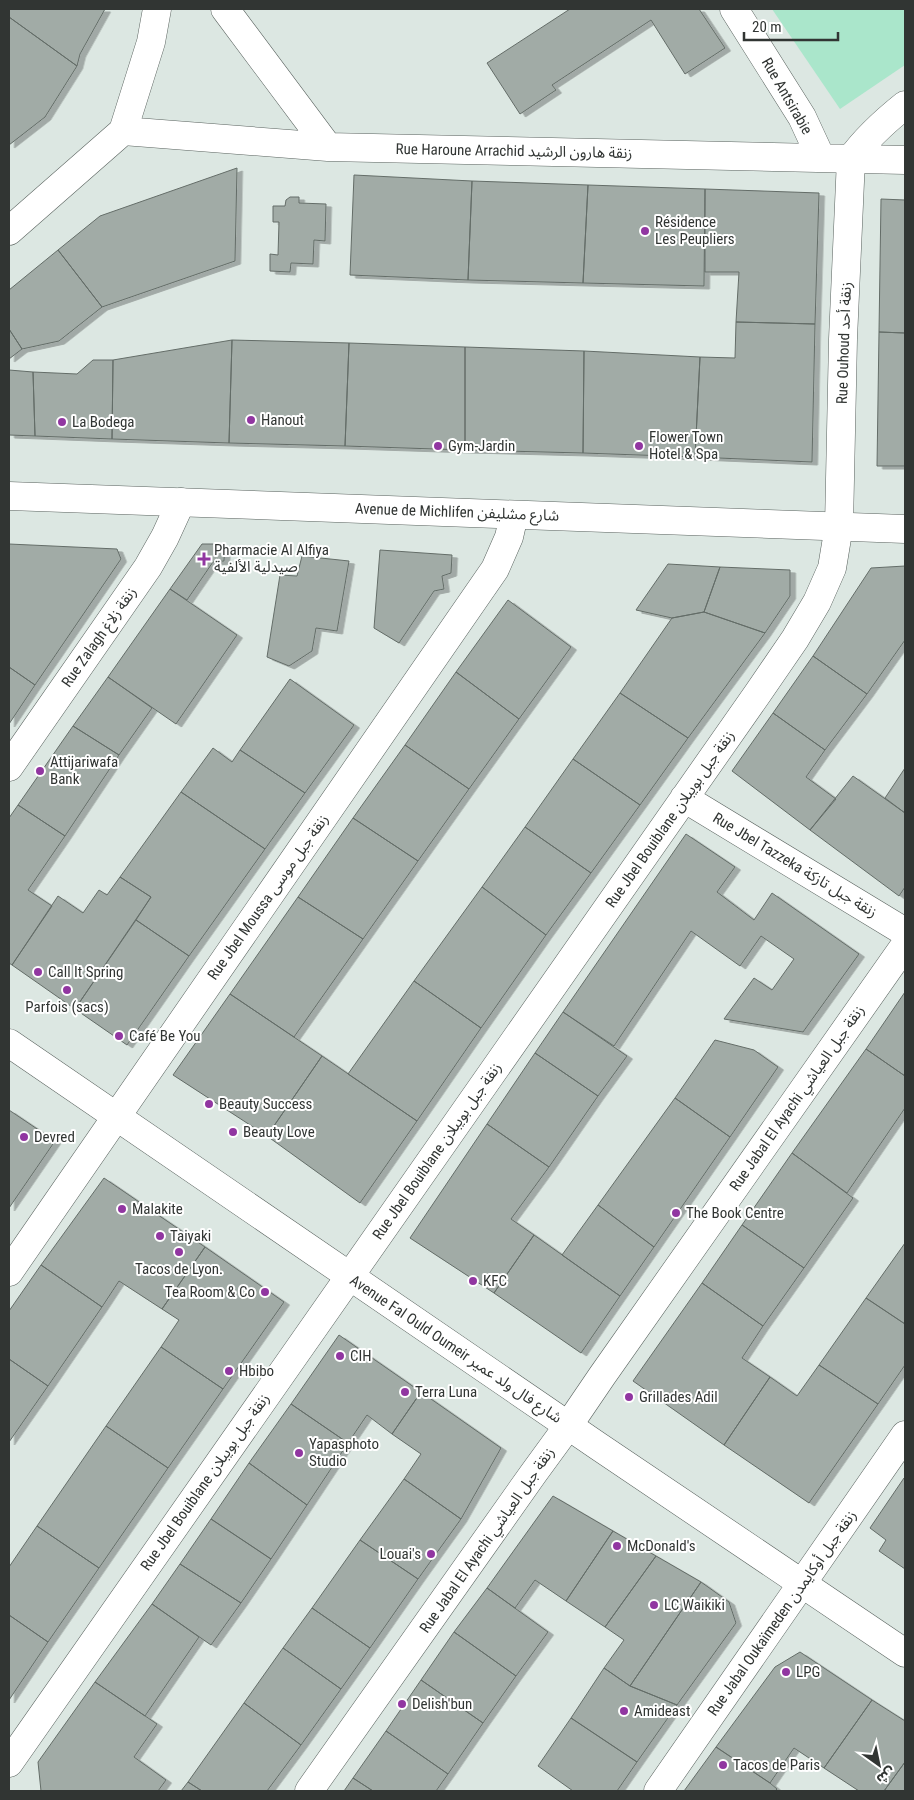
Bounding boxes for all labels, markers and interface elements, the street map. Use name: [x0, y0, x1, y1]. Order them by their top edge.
scale bar: [744, 10, 838, 42]
text: 20 m: [752, 18, 782, 36]
street label: Rue Antsirabie: [758, 54, 816, 138]
street label: Rue Haroune Arrachid زنقة هارون الرشيد: [395, 140, 633, 162]
place label: Résidence Les Peupliers: [655, 213, 735, 248]
marker: Résidence Les Peupliers: [639, 225, 651, 237]
street label: Rue Ouhoud زنقة أحد: [833, 281, 855, 405]
place label: Hanout: [261, 411, 304, 429]
place label: La Bodega: [72, 413, 135, 431]
marker: Hanout: [245, 414, 257, 426]
marker: La Bodega: [56, 416, 68, 428]
place label: Flower Town Hotel & Spa: [649, 428, 723, 463]
place label: Gym-Jardin: [448, 437, 515, 455]
marker: Gym-Jardin: [432, 440, 444, 452]
marker: Flower Town Hotel & Spa: [633, 440, 645, 452]
street label: Avenue de Michlifen شارع مشليفن: [354, 499, 560, 528]
place label: Pharmacie Al Alfiya صيدلية الألفية: [214, 541, 329, 576]
marker: Pharmacie Al Alfiya صيدلية الألفية: [198, 553, 210, 565]
street label: Rue Zalagh زنقة زلاغ: [58, 583, 143, 692]
street label: Rue Jbel Bouiblane زنقة جبل بويبلان: [602, 727, 738, 911]
place label: Attijariwafa Bank: [50, 753, 118, 788]
marker: Attijariwafa Bank: [34, 765, 46, 777]
street label: Rue Jbel Tazzeka زنقة جبل تازكة: [710, 809, 880, 921]
street label: Rue Jbel Moussa زنقة جبل موسى: [204, 811, 332, 983]
place label: Call It Spring: [48, 963, 124, 981]
marker: Call It Spring: [32, 966, 44, 978]
marker: Parfois (sacs): [61, 984, 73, 996]
place label: Parfois (sacs): [25, 998, 109, 1016]
street label: Rue Jabal El Ayachi زنقة جبل العياشي: [726, 1002, 870, 1196]
place label: Café Be You: [129, 1027, 201, 1045]
marker: Café Be You: [113, 1030, 125, 1042]
street label: Rue Jbel Bouiblane زنقة جبل بويبلان: [369, 1059, 505, 1243]
place label: Beauty Success: [219, 1095, 313, 1113]
marker: Beauty Success: [203, 1098, 215, 1110]
place label: Beauty Love: [243, 1123, 315, 1141]
marker: Beauty Love: [227, 1126, 239, 1138]
place label: Devred: [34, 1128, 75, 1146]
marker: Devred: [18, 1131, 30, 1143]
place label: Malakite: [132, 1200, 183, 1218]
marker: Malakite: [116, 1203, 128, 1215]
place label: The Book Centre: [686, 1204, 784, 1222]
marker: The Book Centre: [670, 1207, 682, 1219]
place label: Taiyaki: [170, 1227, 211, 1245]
marker: Taiyaki: [154, 1230, 166, 1242]
marker: Tacos de Lyon.: [173, 1246, 185, 1258]
place label: Tacos de Lyon.: [135, 1260, 223, 1278]
street label: Avenue Fal Ould Oumeir شارع فال ولد عمير: [345, 1271, 566, 1429]
place label: KFC: [483, 1272, 507, 1290]
marker: KFC: [467, 1275, 479, 1287]
place label: Tea Room & Co: [165, 1283, 255, 1301]
marker: Tea Room & Co: [259, 1286, 271, 1298]
place label: CIH: [350, 1347, 372, 1365]
marker: CIH: [334, 1350, 346, 1362]
place label: Hbibo: [239, 1362, 274, 1380]
marker: Hbibo: [223, 1365, 235, 1377]
place label: Terra Luna: [415, 1383, 477, 1401]
marker: Terra Luna: [399, 1386, 411, 1398]
place label: Grillades Adil: [639, 1388, 718, 1406]
street label: Rue Jbel Bouiblane زنقة جبل بويبلان: [137, 1390, 273, 1574]
marker: Grillades Adil: [623, 1391, 635, 1403]
place label: Yapasphoto Studio: [309, 1435, 379, 1470]
street label: Rue Jabal El Ayachi زنقة جبل العياشي: [416, 1444, 560, 1638]
marker: Yapasphoto Studio: [293, 1447, 305, 1459]
street label: Rue Jabal Oukaïmeden زنقة جبل أوكايمدن: [704, 1507, 860, 1719]
place label: McDonald's: [627, 1537, 696, 1555]
marker: McDonald's: [611, 1540, 623, 1552]
place label: Louai's: [380, 1545, 421, 1563]
marker: Louai's: [425, 1548, 437, 1560]
place label: LC Waikiki: [664, 1596, 725, 1614]
marker: LC Waikiki: [648, 1599, 660, 1611]
place label: LPG: [796, 1663, 820, 1681]
marker: LPG: [780, 1666, 792, 1678]
place label: Delish'bun: [412, 1695, 472, 1713]
marker: Delish'bun: [396, 1698, 408, 1710]
place label: Amideast: [634, 1702, 690, 1720]
marker: Amideast: [618, 1705, 630, 1717]
north arrow: [854, 1740, 904, 1790]
place label: Tacos de Paris: [733, 1756, 820, 1774]
marker: Tacos de Paris: [717, 1759, 729, 1771]
text: ش: [874, 1764, 898, 1788]

